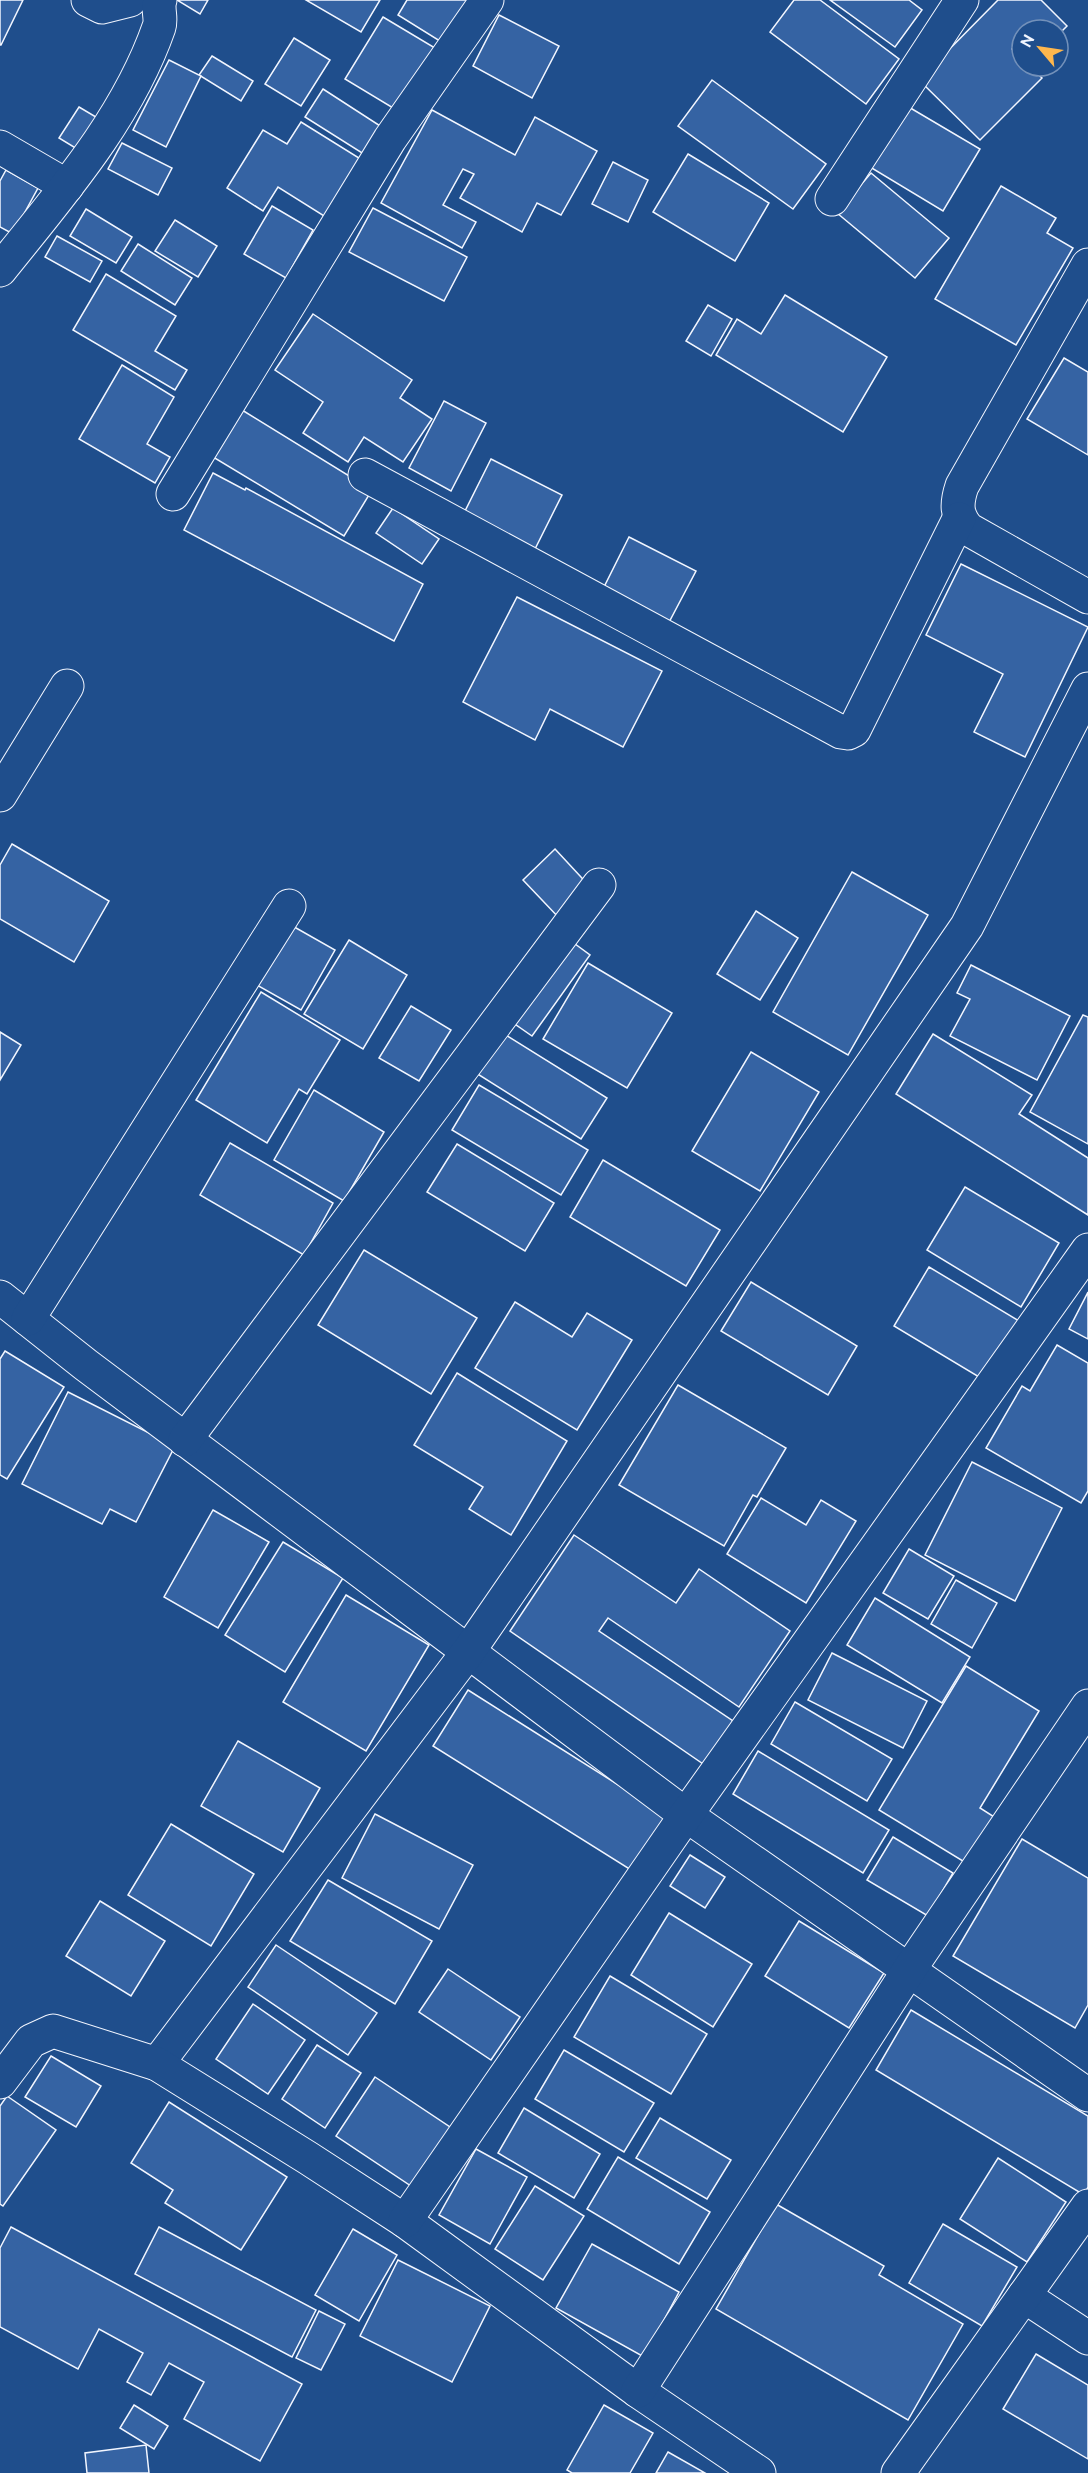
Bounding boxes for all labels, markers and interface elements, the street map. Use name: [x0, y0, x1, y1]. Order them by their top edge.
north arrow: [1010, 18, 1070, 78]
text: N: [1016, 31, 1038, 50]

